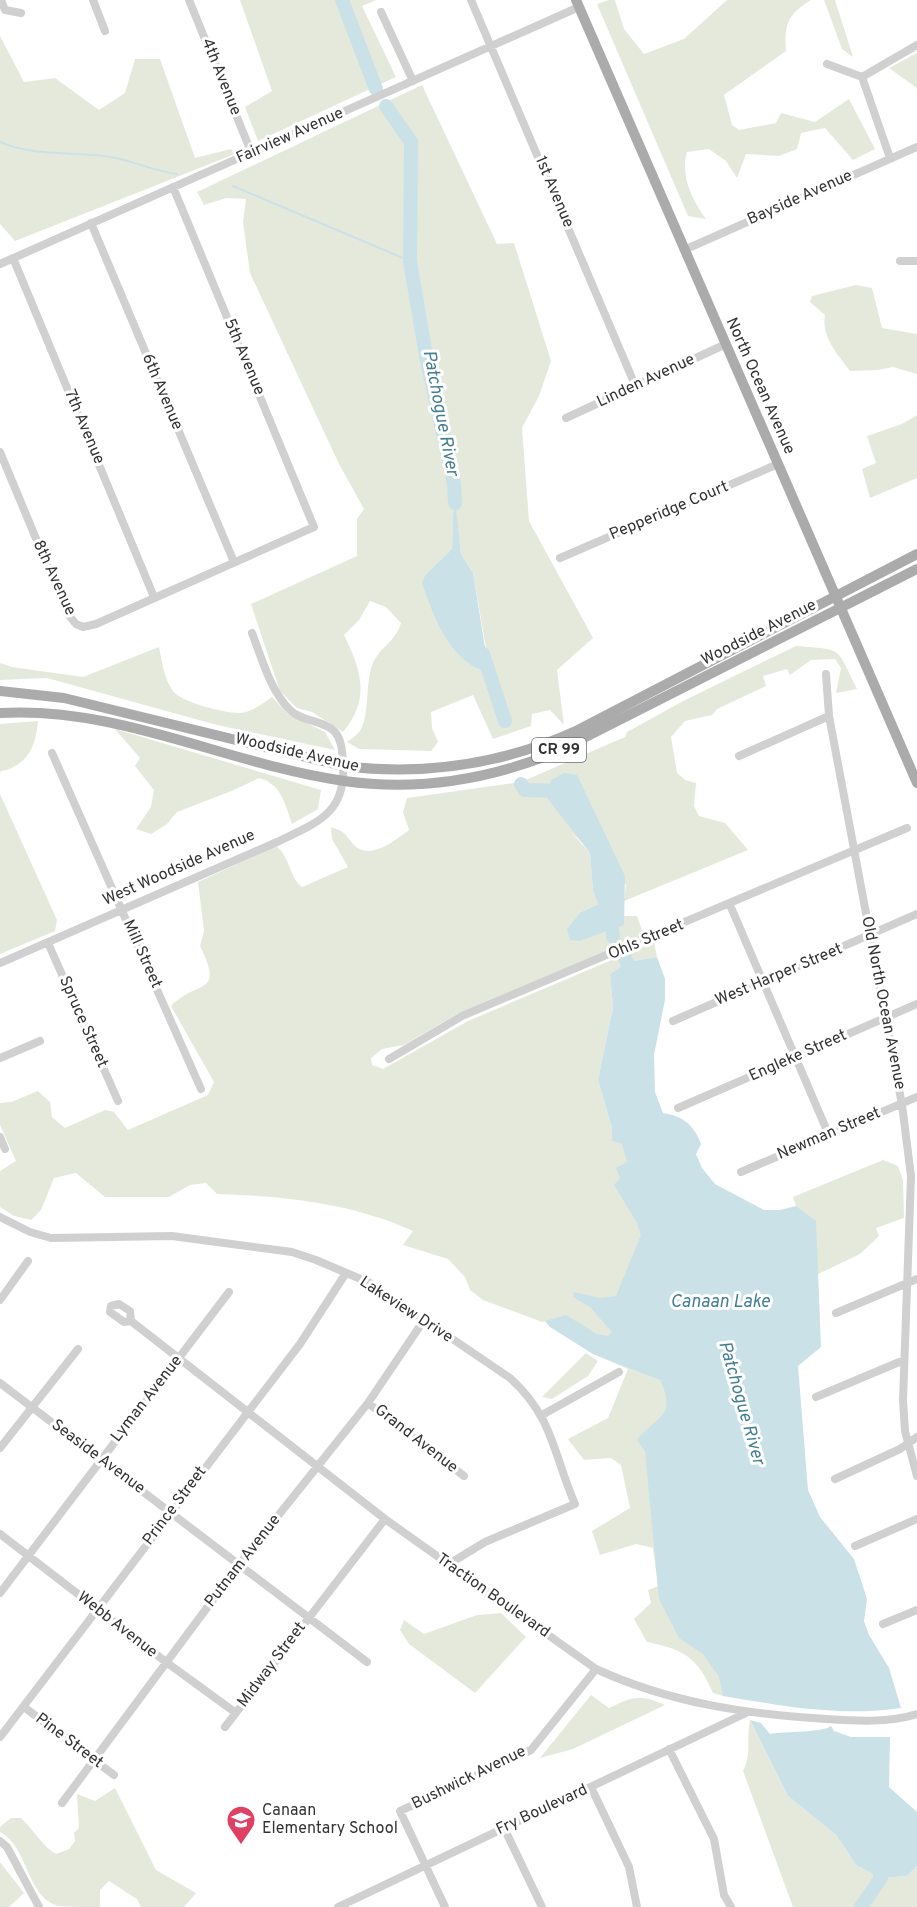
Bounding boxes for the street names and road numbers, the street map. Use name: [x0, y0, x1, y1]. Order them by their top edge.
street label: 4th Avenue: [197, 36, 245, 118]
street label: Fairview Avenue: [233, 103, 347, 169]
street label: 1st Avenue: [530, 153, 578, 231]
street label: Bayside Avenue: [744, 166, 856, 230]
street label: North Ocean Avenue: [721, 315, 799, 457]
street label: 5th Avenue: [219, 316, 269, 398]
street label: Linden Avenue: [594, 350, 698, 412]
street label: 6th Avenue: [137, 351, 187, 433]
street label: 7th Avenue: [59, 387, 109, 467]
street label: Pepperidge Court: [606, 477, 732, 545]
street label: 8th Avenue: [28, 537, 80, 619]
street label: Woodside Avenue: [698, 595, 820, 671]
street label: Woodside Avenue: [233, 729, 361, 777]
road number: CR 99: [532, 738, 586, 762]
street label: West Woodside Avenue: [100, 825, 258, 911]
street label: Ohls Street: [605, 915, 687, 965]
street label: Old North Ocean Avenue: [856, 915, 910, 1091]
street label: Mill Street: [118, 917, 166, 991]
street label: West Harper Street: [712, 939, 846, 1011]
street label: Spruce Street: [54, 973, 112, 1071]
street label: Engleke Street: [746, 1026, 850, 1086]
street label: Newman Street: [774, 1103, 884, 1165]
street label: Lakeview Drive: [355, 1272, 457, 1348]
street label: Lyman Avenue: [107, 1352, 187, 1446]
street label: Grand Avenue: [370, 1400, 462, 1478]
street label: Seaside Avenue: [47, 1415, 149, 1499]
street label: Prince Street: [139, 1462, 211, 1550]
street label: Putnam Avenue: [201, 1511, 285, 1611]
street label: Traction Boulevard: [432, 1549, 554, 1643]
street label: Webb Avenue: [73, 1587, 161, 1663]
street label: Midway Street: [233, 1618, 311, 1712]
street label: Pine Street: [31, 1709, 107, 1773]
street label: Bushwick Avenue: [409, 1742, 529, 1814]
street label: Fry Boulevard: [493, 1780, 591, 1840]

